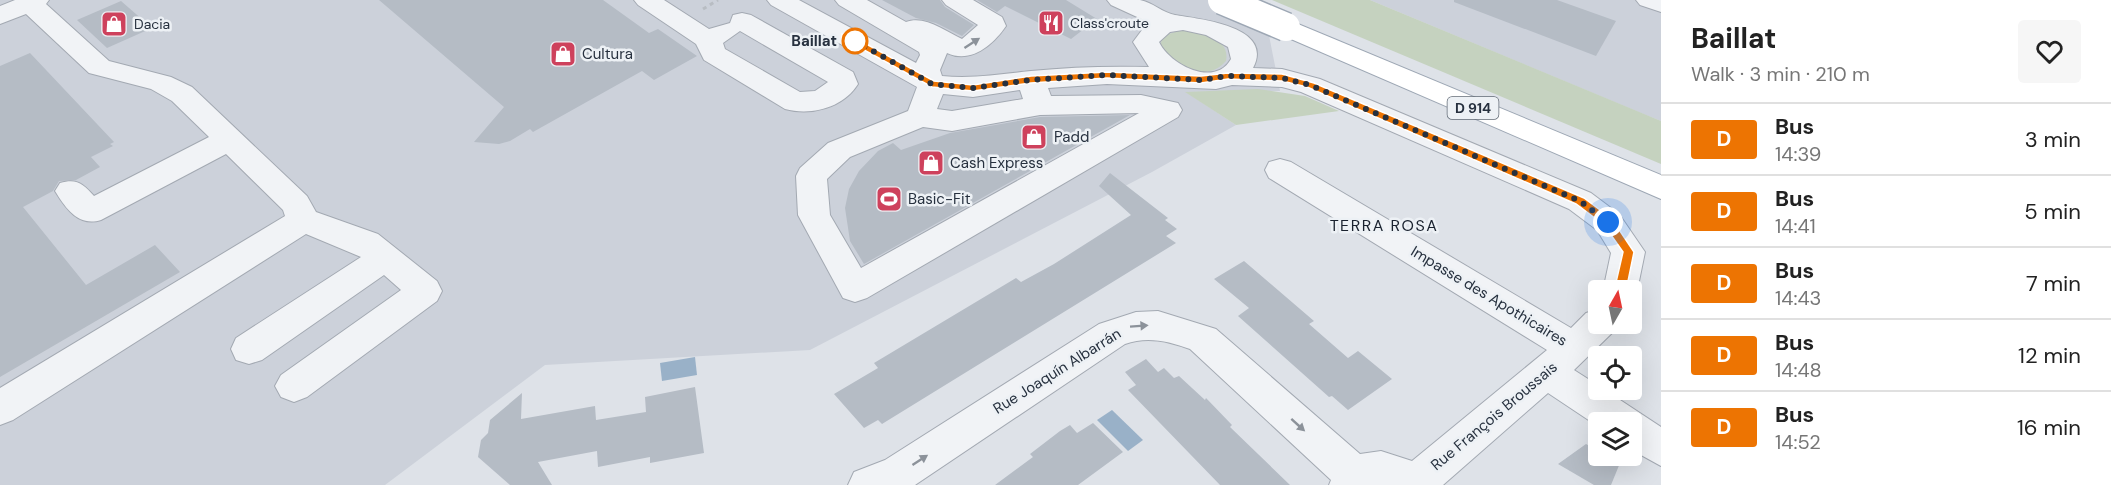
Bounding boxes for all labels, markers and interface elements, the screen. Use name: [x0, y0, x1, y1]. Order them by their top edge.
restaurant icon: Class'croute: [1036, 8, 1066, 38]
shop icon: Dacia: [99, 9, 129, 39]
place label: Class'croute: [1070, 14, 1149, 32]
place label: Dacia: [134, 15, 170, 33]
text: Baillat: [1691, 20, 1776, 57]
button: heart: [2018, 20, 2081, 83]
marker: Baillat: [842, 28, 868, 54]
place label: Baillat: [791, 31, 837, 51]
one-way arrow: [963, 37, 980, 48]
shop icon: Cultura: [548, 39, 578, 69]
place label: Cultura: [582, 44, 633, 64]
text: Walk · 3 min · 210 m: [1691, 61, 1870, 87]
road number: D 914: [1448, 97, 1498, 119]
text: Bus: [1775, 112, 1814, 141]
shop icon: Padd: [1019, 122, 1049, 152]
text: D: [1717, 125, 1731, 153]
text: 3 min: [2025, 125, 2081, 154]
place label: Padd: [1054, 127, 1089, 147]
text: 14:39: [1775, 141, 1821, 167]
shop icon: Cash Express: [916, 148, 946, 178]
place label: Cash Express: [950, 153, 1043, 173]
sports icon: Basic-Fit: [874, 184, 904, 214]
text: Bus: [1775, 184, 1814, 213]
place label: Basic-Fit: [908, 189, 971, 209]
text: D: [1717, 197, 1731, 225]
text: 5 min: [2024, 197, 2081, 226]
your location: [1593, 207, 1623, 237]
text: 14:41: [1775, 213, 1816, 239]
district label: TERRA ROSA: [1330, 215, 1438, 236]
street label: Impasse des Apothicaires: [1407, 241, 1571, 351]
text: Bus: [1775, 256, 1814, 285]
text: D: [1717, 269, 1731, 297]
text: 7 min: [2026, 269, 2081, 298]
north arrow: [1588, 280, 1642, 334]
map controls: [1588, 280, 1642, 466]
text: 14:43: [1775, 285, 1821, 311]
one-way arrow: [1130, 321, 1149, 331]
street label: Rue Joaquín Albarrán: [989, 324, 1125, 418]
text: Bus: [1775, 328, 1814, 357]
text: D: [1717, 341, 1731, 369]
text: 12 min: [2018, 341, 2081, 370]
button: locate: [1588, 346, 1642, 400]
street label: Rue François Broussais: [1427, 357, 1561, 475]
text: 14:48: [1775, 357, 1822, 383]
text: Bus: [1775, 400, 1814, 429]
button: layers: [1588, 412, 1642, 466]
text: D: [1717, 413, 1731, 441]
text: 16 min: [2017, 413, 2081, 442]
one-way arrow: [1290, 418, 1305, 431]
text: 14:52: [1775, 429, 1821, 455]
one-way arrow: [912, 455, 928, 466]

